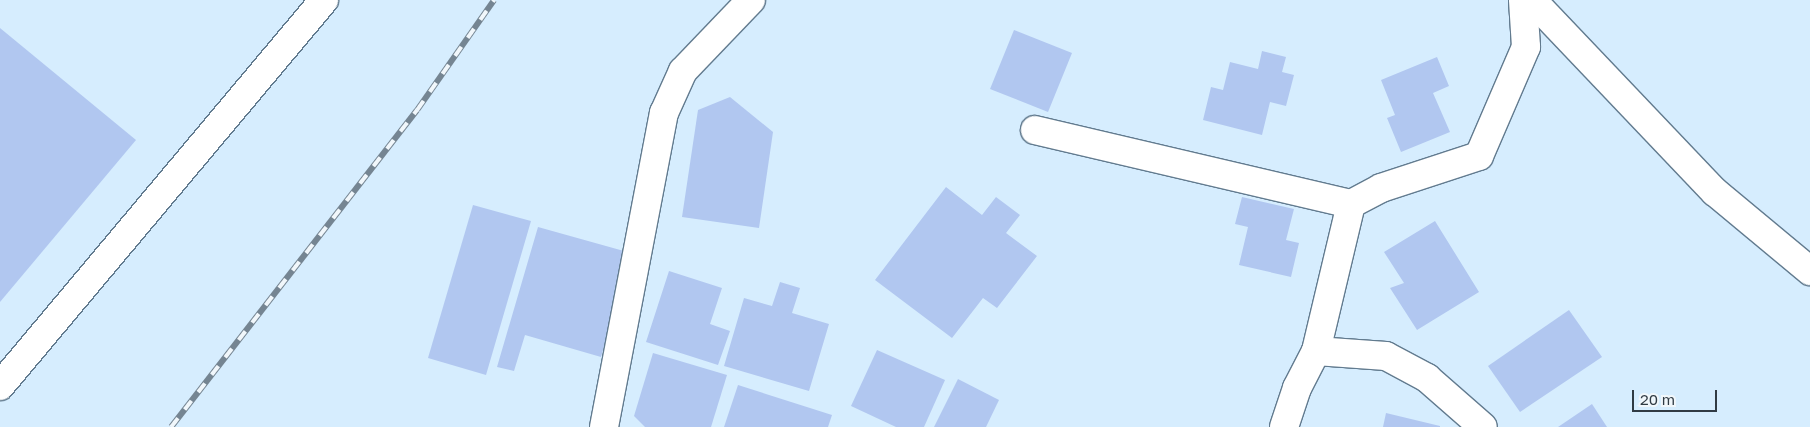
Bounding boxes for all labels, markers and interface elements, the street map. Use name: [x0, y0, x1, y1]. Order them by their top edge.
scale bar: [1635, 380, 1720, 412]
text: 20 m: [1640, 390, 1675, 408]

